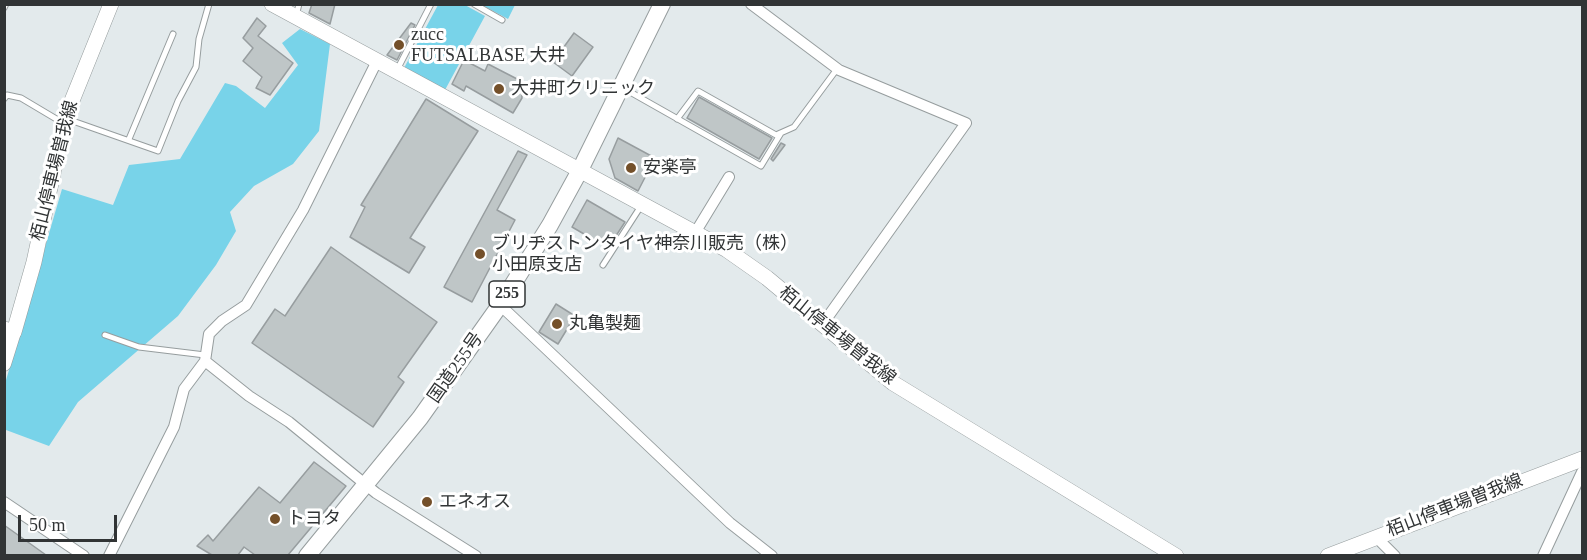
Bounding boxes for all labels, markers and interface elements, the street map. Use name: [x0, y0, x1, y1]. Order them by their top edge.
place label: zucc FUTSALBASE 大井: [411, 24, 566, 66]
marker: zucc FUTSALBASE 大井: [392, 38, 406, 52]
place label: 大井町クリニック: [511, 78, 655, 100]
marker: 大井町クリニック: [492, 82, 506, 96]
street label: 栢山停車場曽我線: [27, 99, 83, 243]
place label: 安楽亭: [643, 157, 697, 179]
marker: 安楽亭: [624, 161, 638, 175]
place label: ブリヂストンタイヤ神奈川販売（株） 小田原支店: [492, 233, 798, 276]
marker: ブリヂストンタイヤ神奈川販売（株） 小田原支店: [473, 247, 487, 261]
road number: 255: [489, 281, 525, 307]
street label: 栢山停車場曽我線: [774, 282, 900, 390]
place label: 丸亀製麺: [569, 313, 641, 335]
marker: 丸亀製麺: [550, 317, 564, 331]
street label: 国道255号: [424, 329, 488, 407]
street label: 栢山停車場曽我線: [1384, 470, 1526, 542]
place label: エネオス: [439, 491, 511, 513]
marker: エネオス: [420, 495, 434, 509]
scale bar: [21, 503, 120, 541]
place label: トヨタ: [287, 508, 341, 530]
marker: トヨタ: [268, 512, 282, 526]
text: 50 m: [29, 515, 66, 535]

